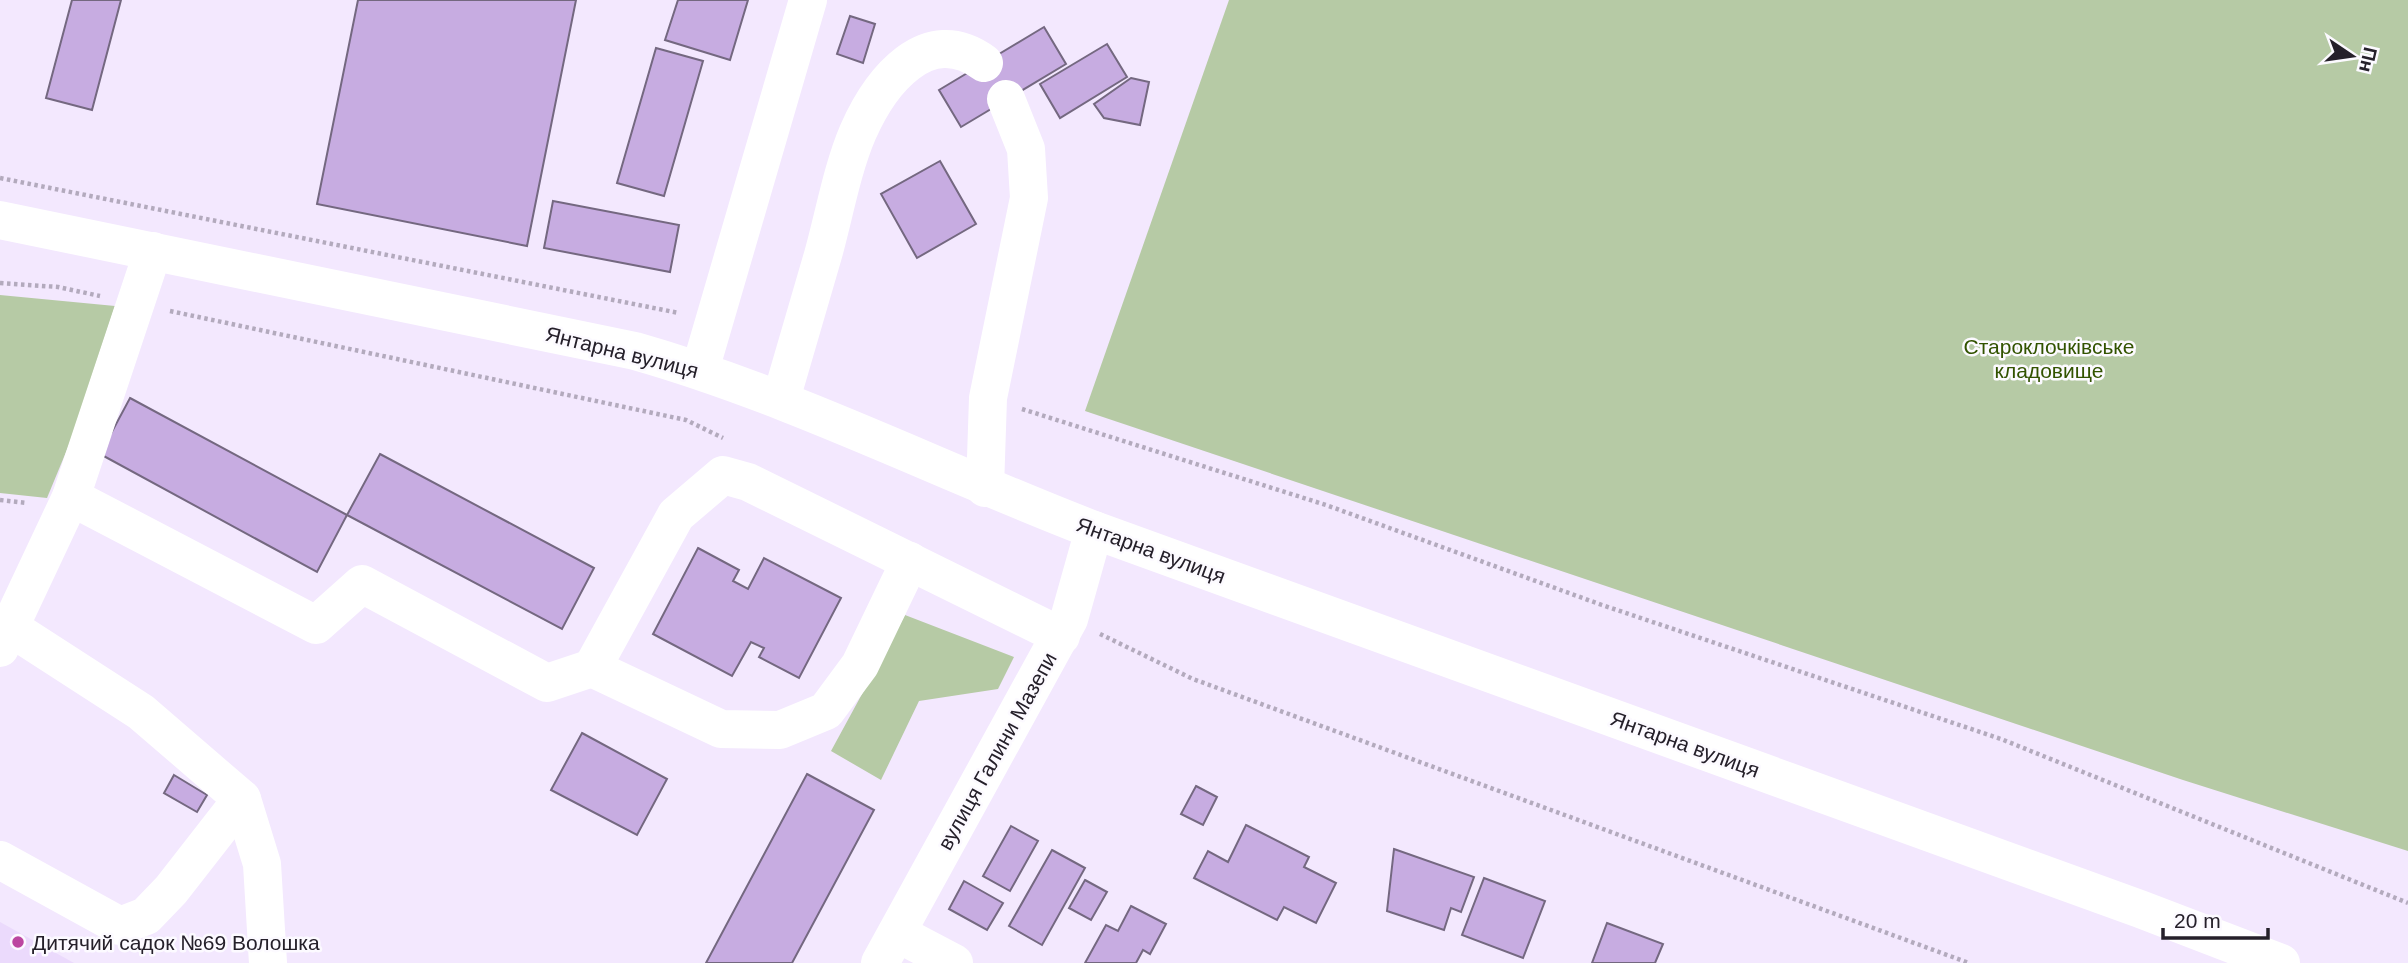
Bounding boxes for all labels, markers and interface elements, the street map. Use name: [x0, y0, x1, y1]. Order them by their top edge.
north arrow: [2317, 21, 2387, 91]
text: Пн: [2355, 45, 2381, 74]
street label: Янтарна вулиця: [543, 322, 701, 382]
park label: Староклочківське кладовище: [1964, 335, 2134, 382]
street label: Янтарна вулиця: [1073, 512, 1229, 588]
street label: вулиця Галини Мазепи: [933, 648, 1061, 854]
street label: Янтарна вулиця: [1607, 706, 1763, 782]
scale bar: [2163, 897, 2268, 941]
text: 20 m: [2174, 909, 2221, 932]
place label: Дитячий садок №69 Волошка: [32, 931, 320, 954]
marker: Дитячий садок №69 Волошка: [10, 934, 26, 950]

